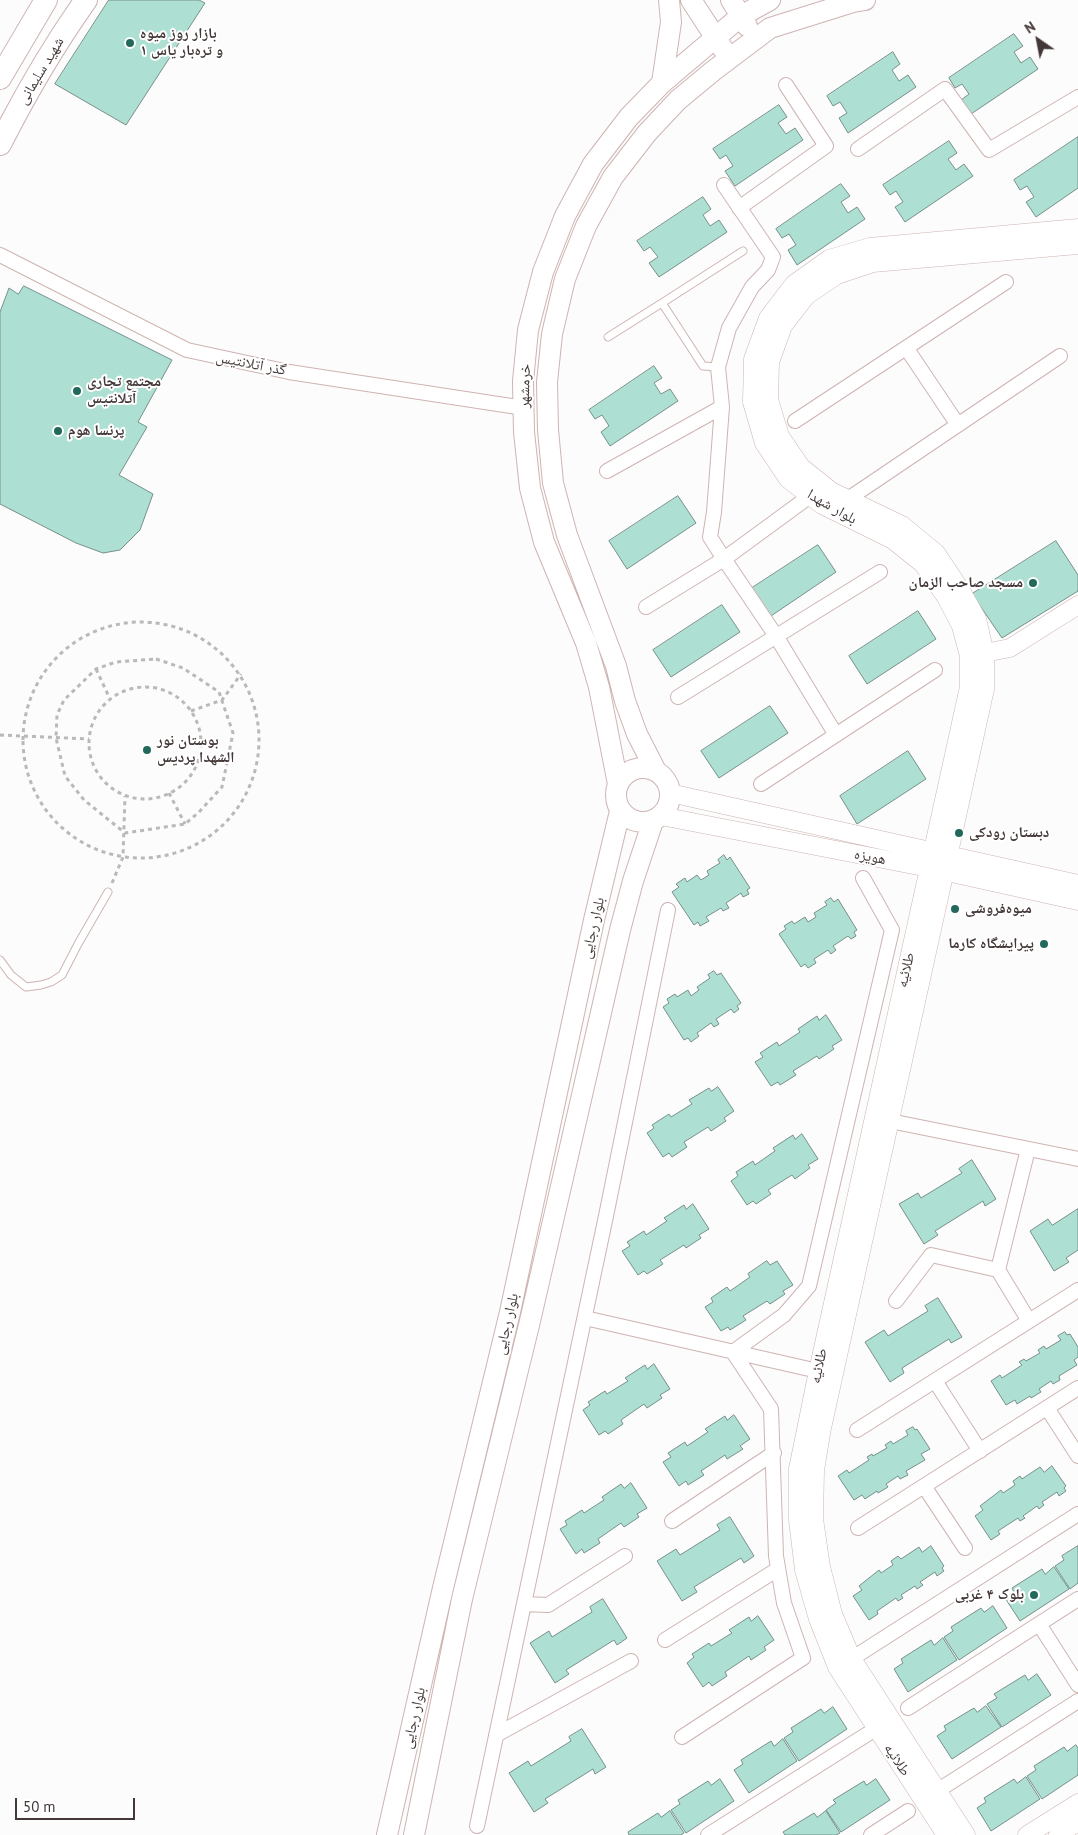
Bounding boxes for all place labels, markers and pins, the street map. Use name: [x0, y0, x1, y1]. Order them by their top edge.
place label: بازار روز میوه و تره‌بار یاس ۱: [140, 25, 223, 60]
marker: بازار روز میوه و تره‌بار یاس ۱: [124, 37, 136, 49]
place label: مجتمع تجاری آتلانتیس: [87, 373, 161, 408]
marker: مجتمع تجاری آتلانتیس: [71, 385, 83, 397]
place label: پرنسا هوم: [68, 422, 124, 440]
marker: پرنسا هوم: [52, 425, 64, 437]
place label: مسجد صاحب الزمان: [909, 574, 1023, 592]
marker: مسجد صاحب الزمان: [1027, 577, 1039, 589]
place label: بوستان نور الشهدا پردیس: [157, 732, 235, 767]
marker: بوستان نور الشهدا پردیس: [141, 744, 153, 756]
place label: دبستان رودکی: [969, 824, 1049, 842]
marker: دبستان رودکی: [953, 827, 965, 839]
place label: میوه‌فروشی: [965, 900, 1032, 918]
marker: میوه‌فروشی: [949, 903, 961, 915]
place label: پیرایشگاه کارما: [948, 935, 1034, 953]
marker: پیرایشگاه کارما: [1038, 938, 1050, 950]
place label: بلوک ۴ غربی: [955, 1586, 1024, 1604]
marker: بلوک ۴ غربی: [1028, 1589, 1040, 1601]

